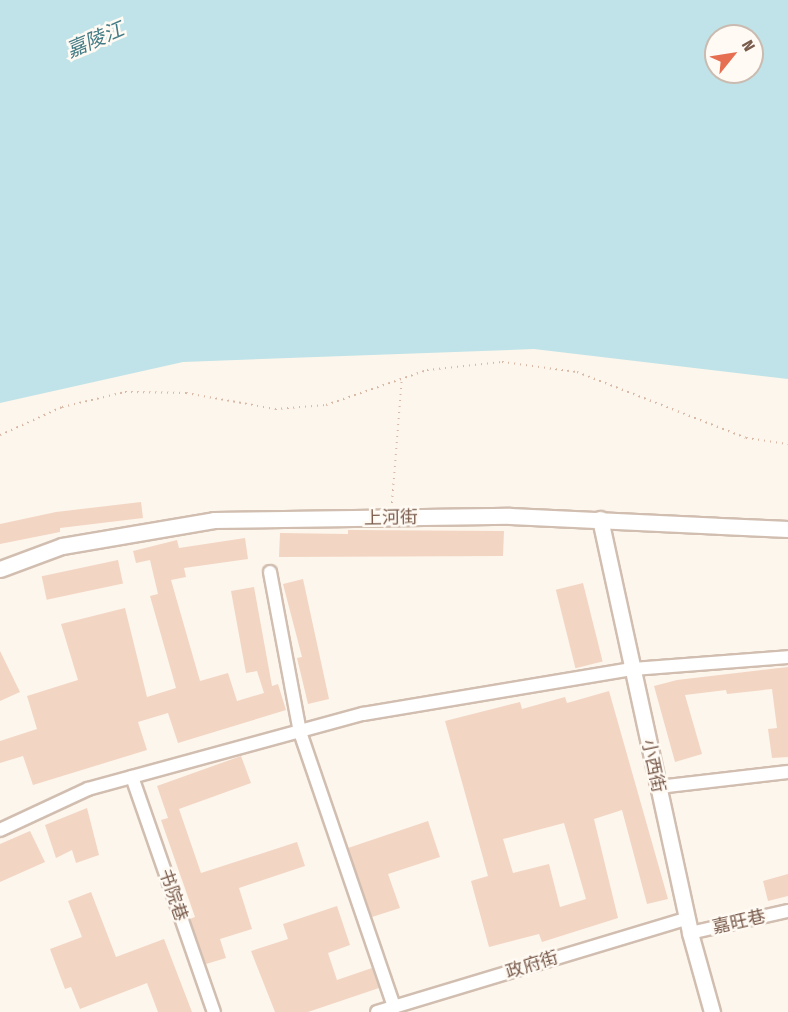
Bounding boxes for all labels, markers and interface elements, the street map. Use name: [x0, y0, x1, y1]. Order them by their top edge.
water label: 嘉陵江: [63, 17, 127, 63]
north arrow: [704, 24, 764, 84]
text: N: [738, 37, 759, 55]
street label: 上河街: [364, 507, 418, 529]
street label: 小西街: [637, 737, 669, 795]
street label: 书院巷: [154, 866, 192, 924]
street label: 嘉旺巷: [710, 905, 768, 939]
street label: 政府街: [503, 947, 561, 983]

